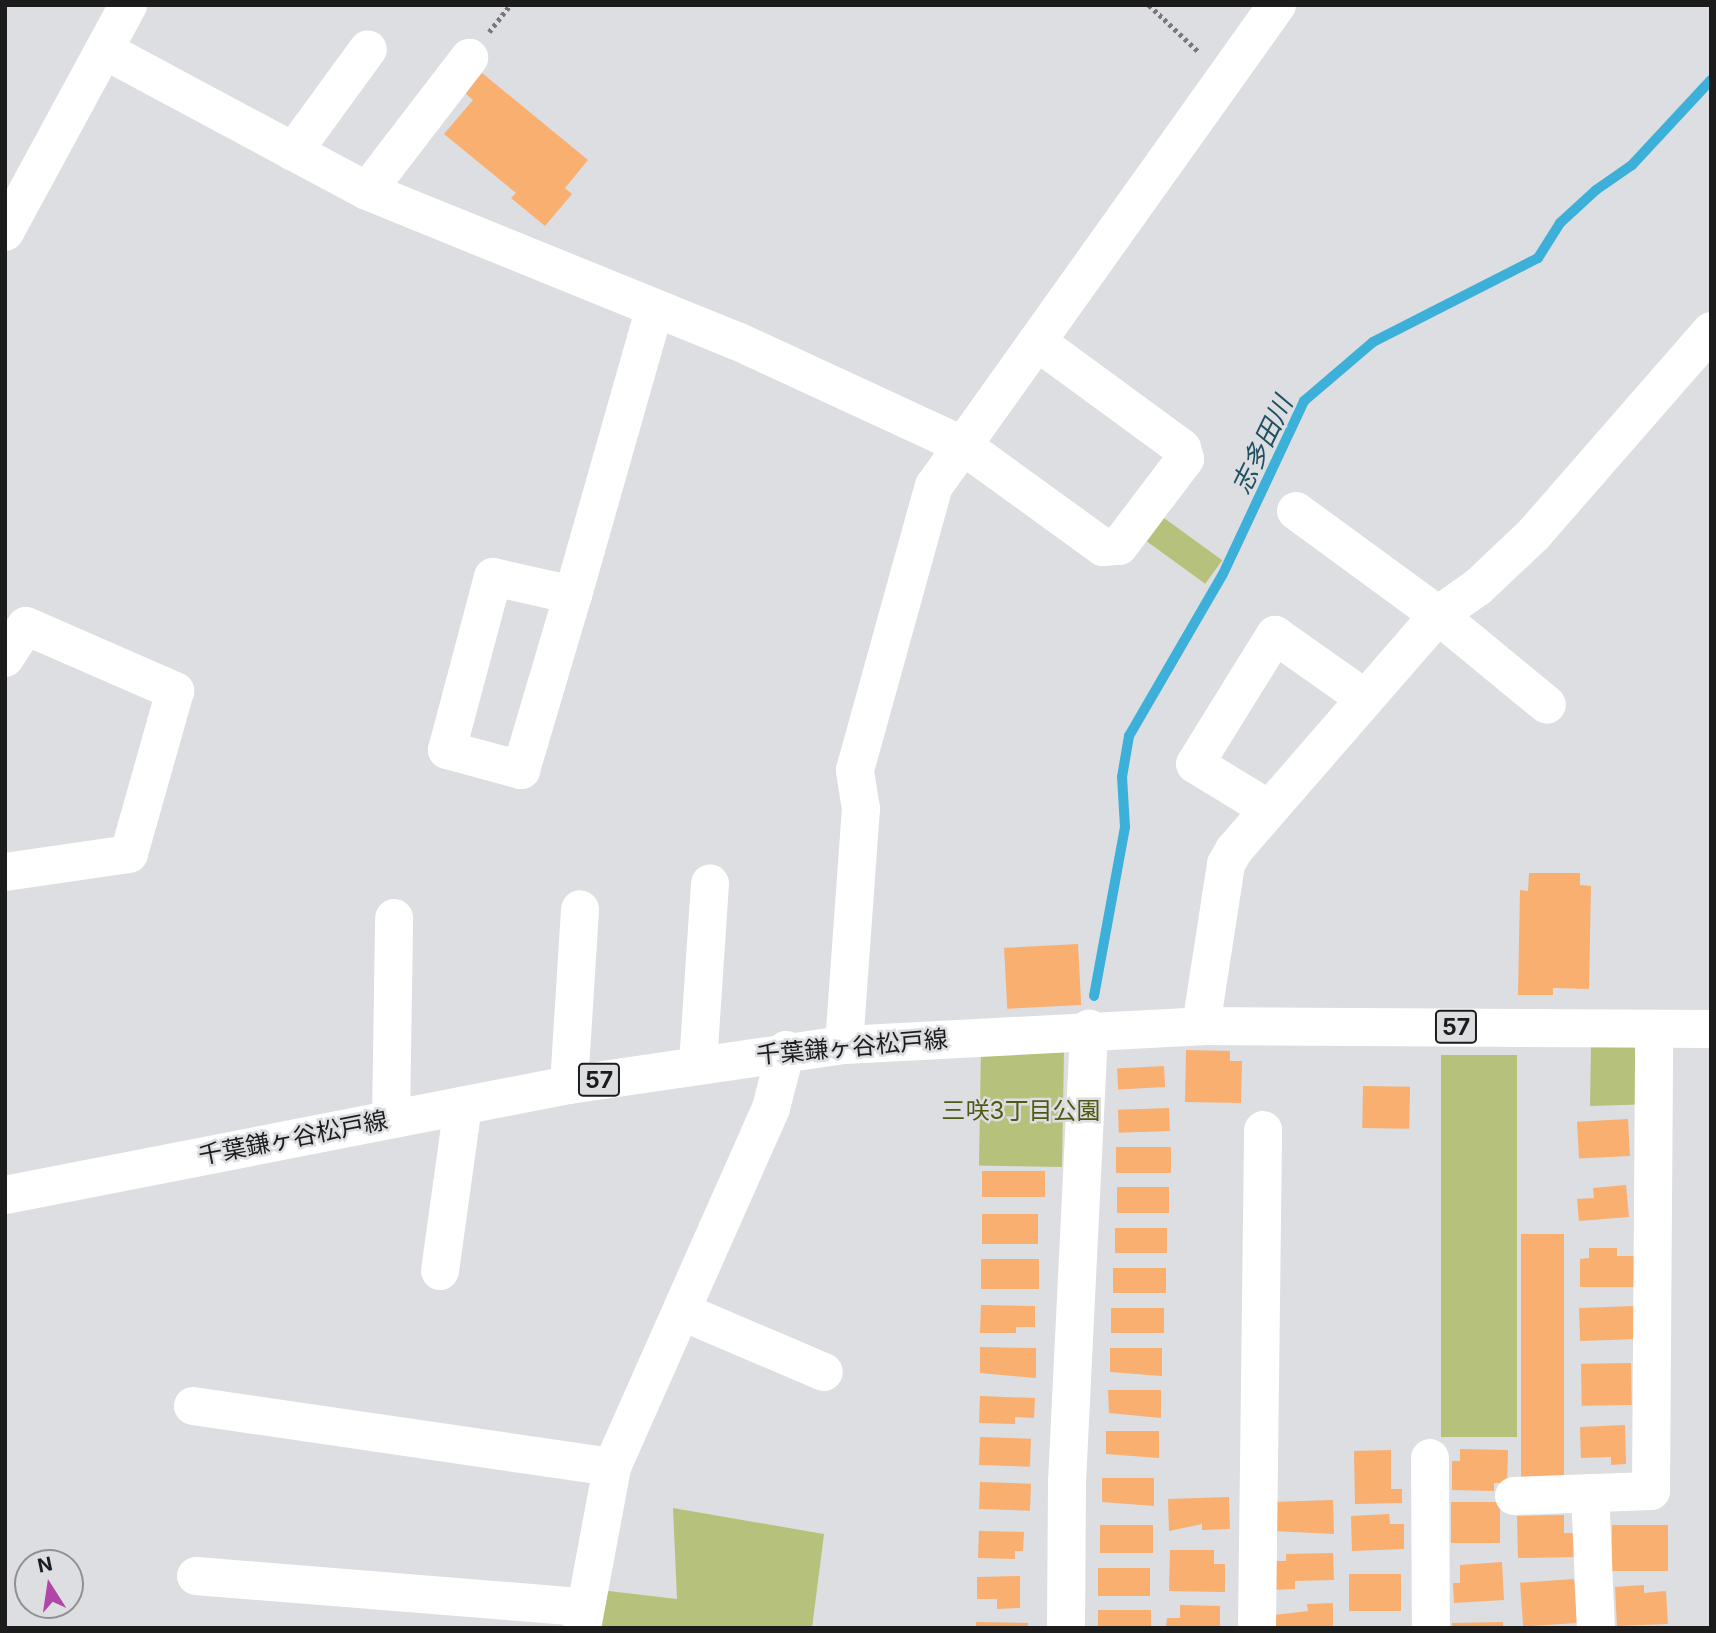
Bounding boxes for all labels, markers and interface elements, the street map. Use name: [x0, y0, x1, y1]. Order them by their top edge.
water label: 志多田川: [1225, 391, 1299, 499]
road number: 57: [1433, 1008, 1479, 1046]
street label: 千葉鎌ヶ谷松戸線: [755, 1024, 949, 1070]
road number: 57: [576, 1060, 622, 1100]
park label: 三咲3丁目公園: [942, 1097, 1100, 1125]
street label: 千葉鎌ヶ谷松戸線: [196, 1106, 390, 1170]
north arrow: [14, 1549, 84, 1619]
text: N: [35, 1552, 54, 1578]

